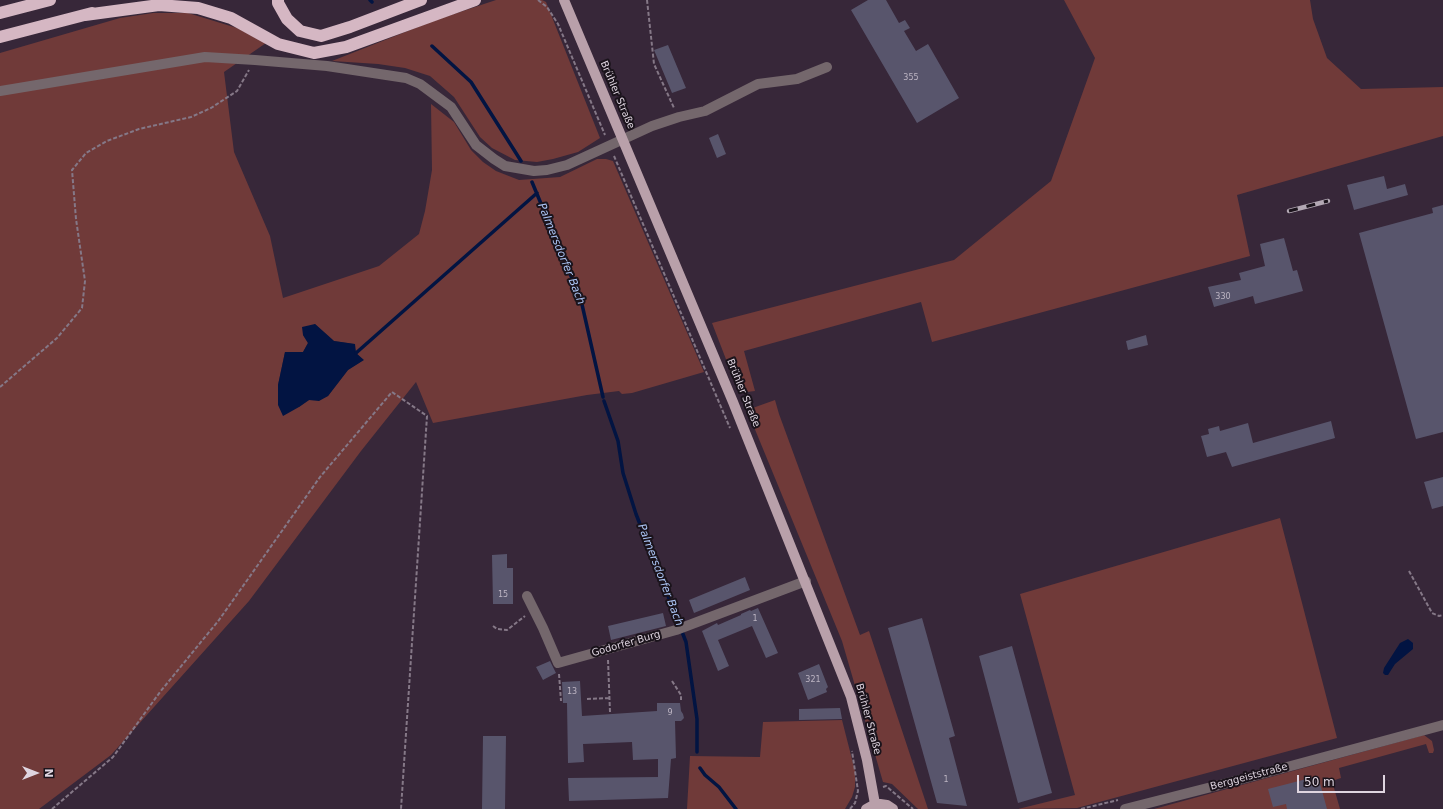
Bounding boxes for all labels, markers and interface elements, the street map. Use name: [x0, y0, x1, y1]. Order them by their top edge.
street label: Brühler Straße: [597, 59, 637, 131]
house number: 355: [903, 73, 919, 83]
water label: Palmersdorfer Bach: [535, 201, 587, 307]
house number: 330: [1215, 292, 1231, 302]
street label: Brühler Straße: [724, 357, 762, 429]
water label: Palmersdorfer Bach: [634, 522, 686, 628]
house number: 15: [498, 590, 508, 600]
house number: 1: [752, 614, 758, 624]
street label: Godorfer Burg: [590, 628, 662, 660]
house number: 321: [805, 675, 821, 685]
street label: Brühler Straße: [853, 682, 883, 756]
house number: 13: [567, 687, 577, 697]
house number: 9: [667, 708, 673, 718]
north arrow: [16, 753, 56, 793]
street label: Berggeiststraße: [1209, 761, 1289, 793]
scale bar: [1299, 767, 1387, 793]
text: N: [42, 768, 55, 778]
house number: 1: [943, 775, 949, 785]
text: 50 m: [1304, 775, 1335, 789]

